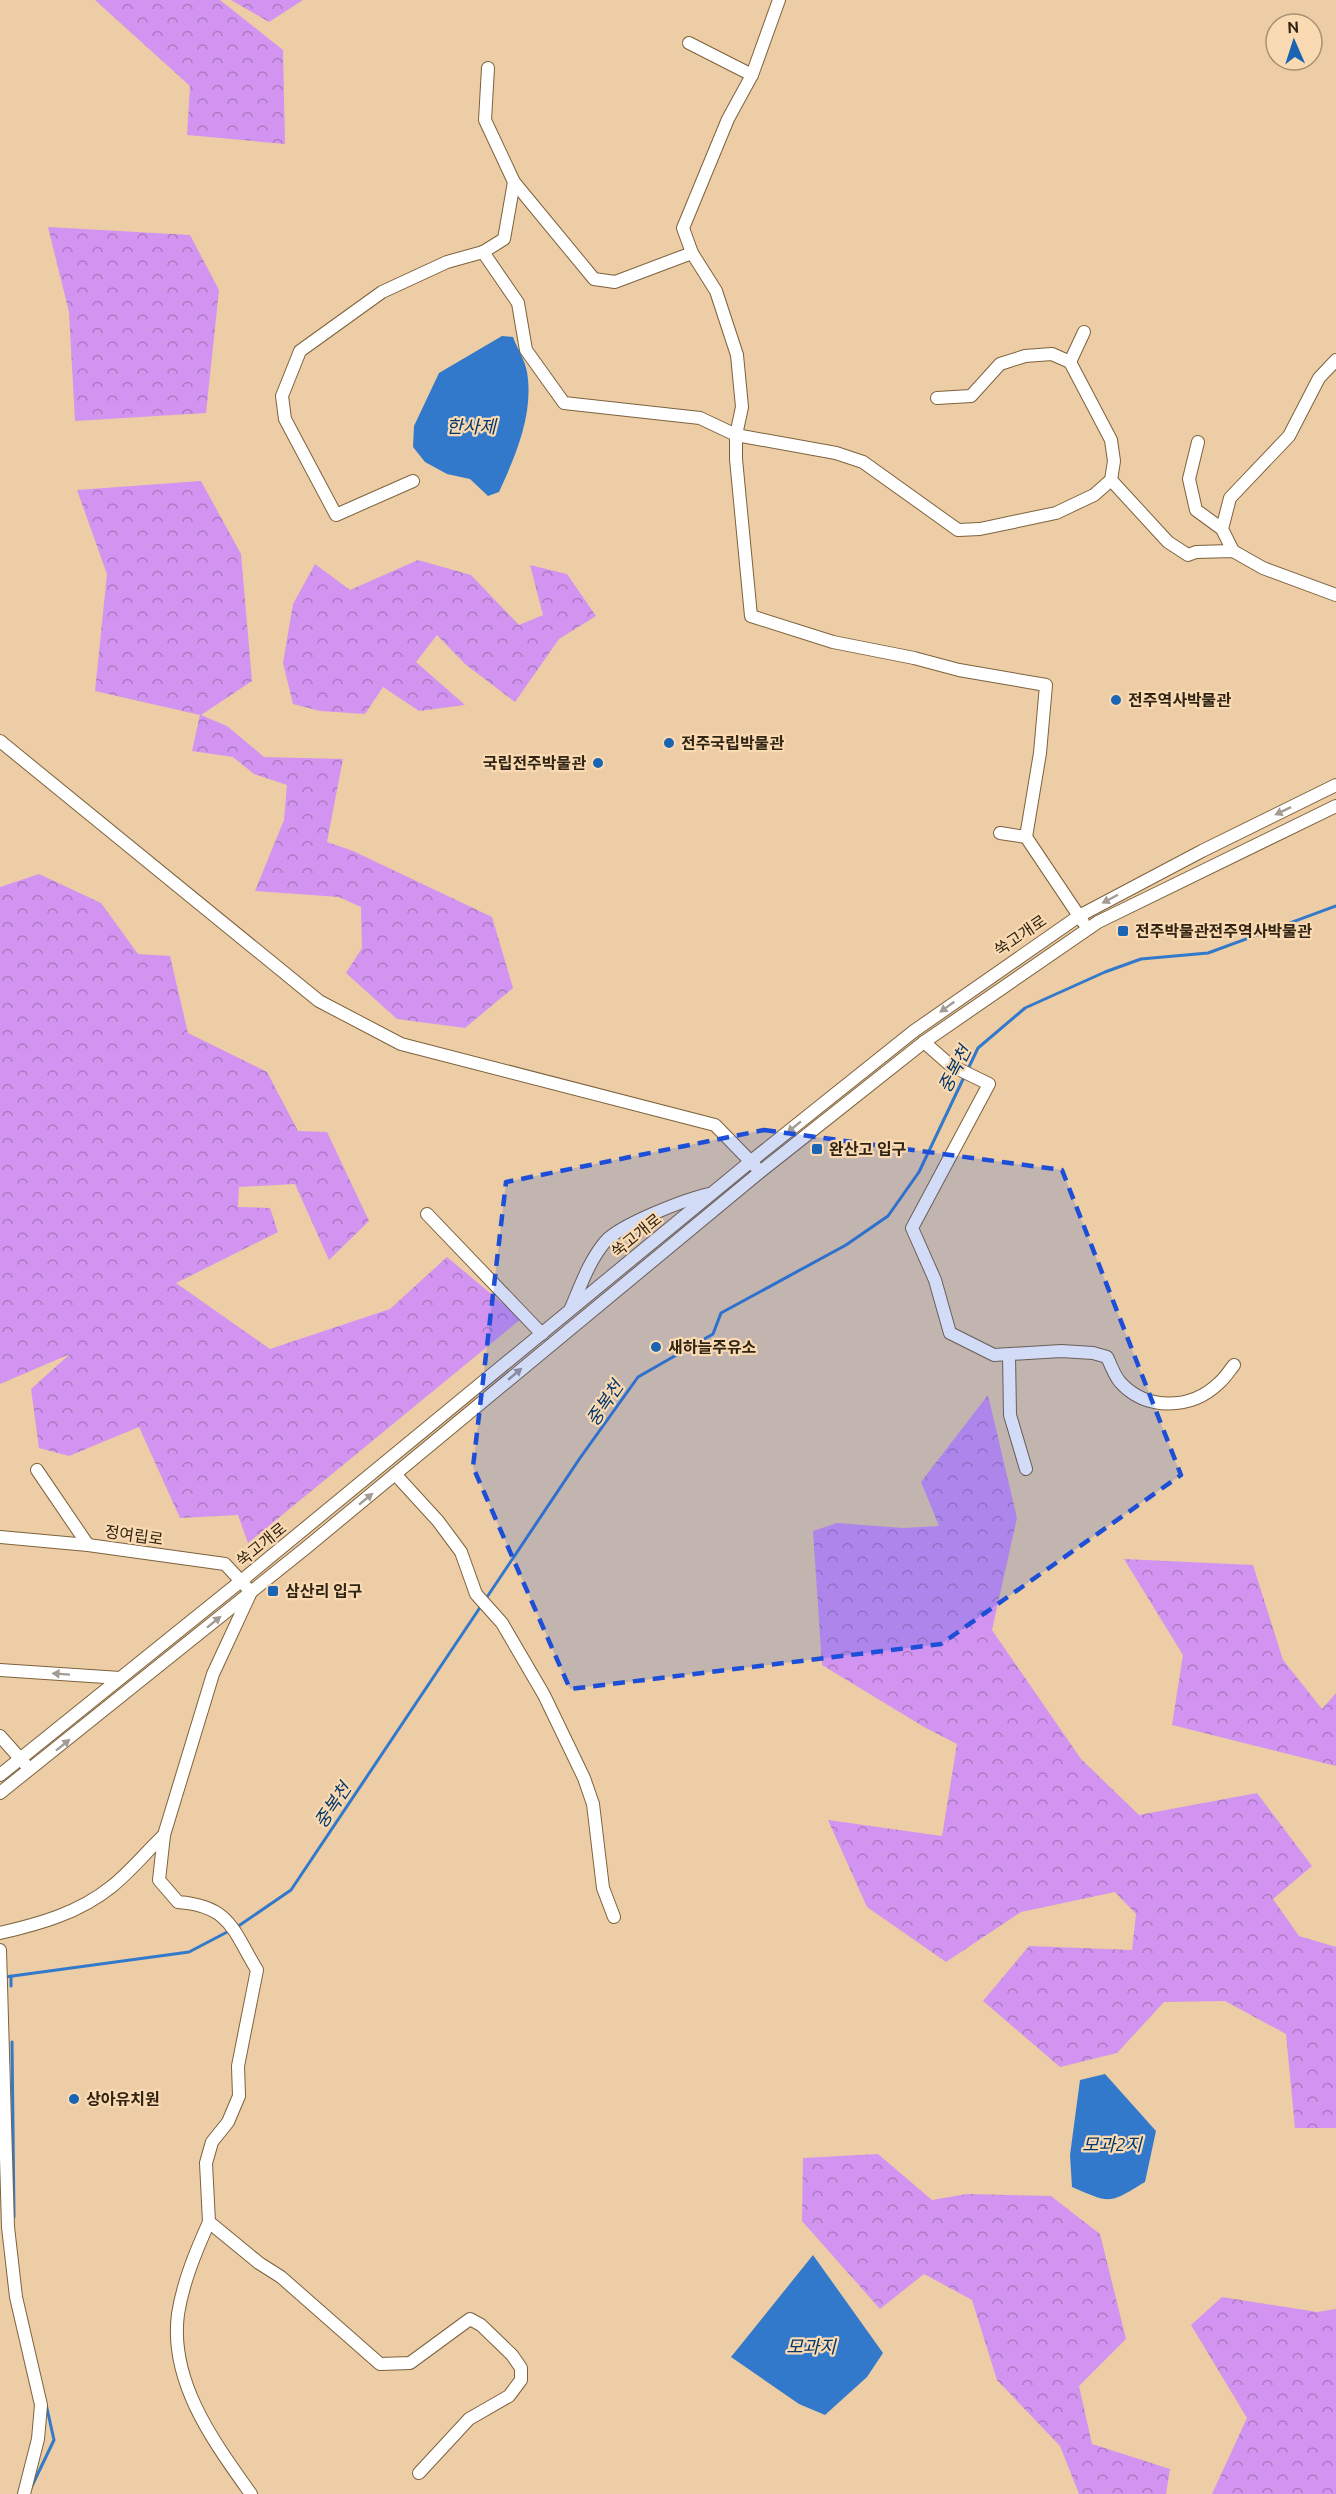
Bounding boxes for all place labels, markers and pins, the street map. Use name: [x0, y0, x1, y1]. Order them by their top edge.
place label: 전주역사박물관: [1128, 691, 1231, 709]
marker: 전주역사박물관: [1109, 693, 1123, 707]
place label: 전주국립박물관: [681, 734, 784, 752]
marker: 전주국립박물관: [662, 736, 676, 750]
place label: 국립전주박물관: [483, 754, 586, 772]
marker: 국립전주박물관: [591, 756, 605, 770]
place label: 전주박물관전주역사박물관: [1135, 922, 1312, 940]
marker: 전주박물관전주역사박물관: [1116, 924, 1130, 938]
place label: 완산고 입구: [829, 1140, 906, 1158]
marker: 완산고 입구: [810, 1142, 824, 1156]
place label: 새하늘주유소: [668, 1338, 757, 1356]
marker: 새하늘주유소: [649, 1340, 663, 1354]
place label: 삼산리 입구: [285, 1582, 362, 1600]
marker: 삼산리 입구: [266, 1584, 280, 1598]
place label: 상아유치원: [86, 2090, 160, 2108]
marker: 상아유치원: [67, 2092, 81, 2106]

